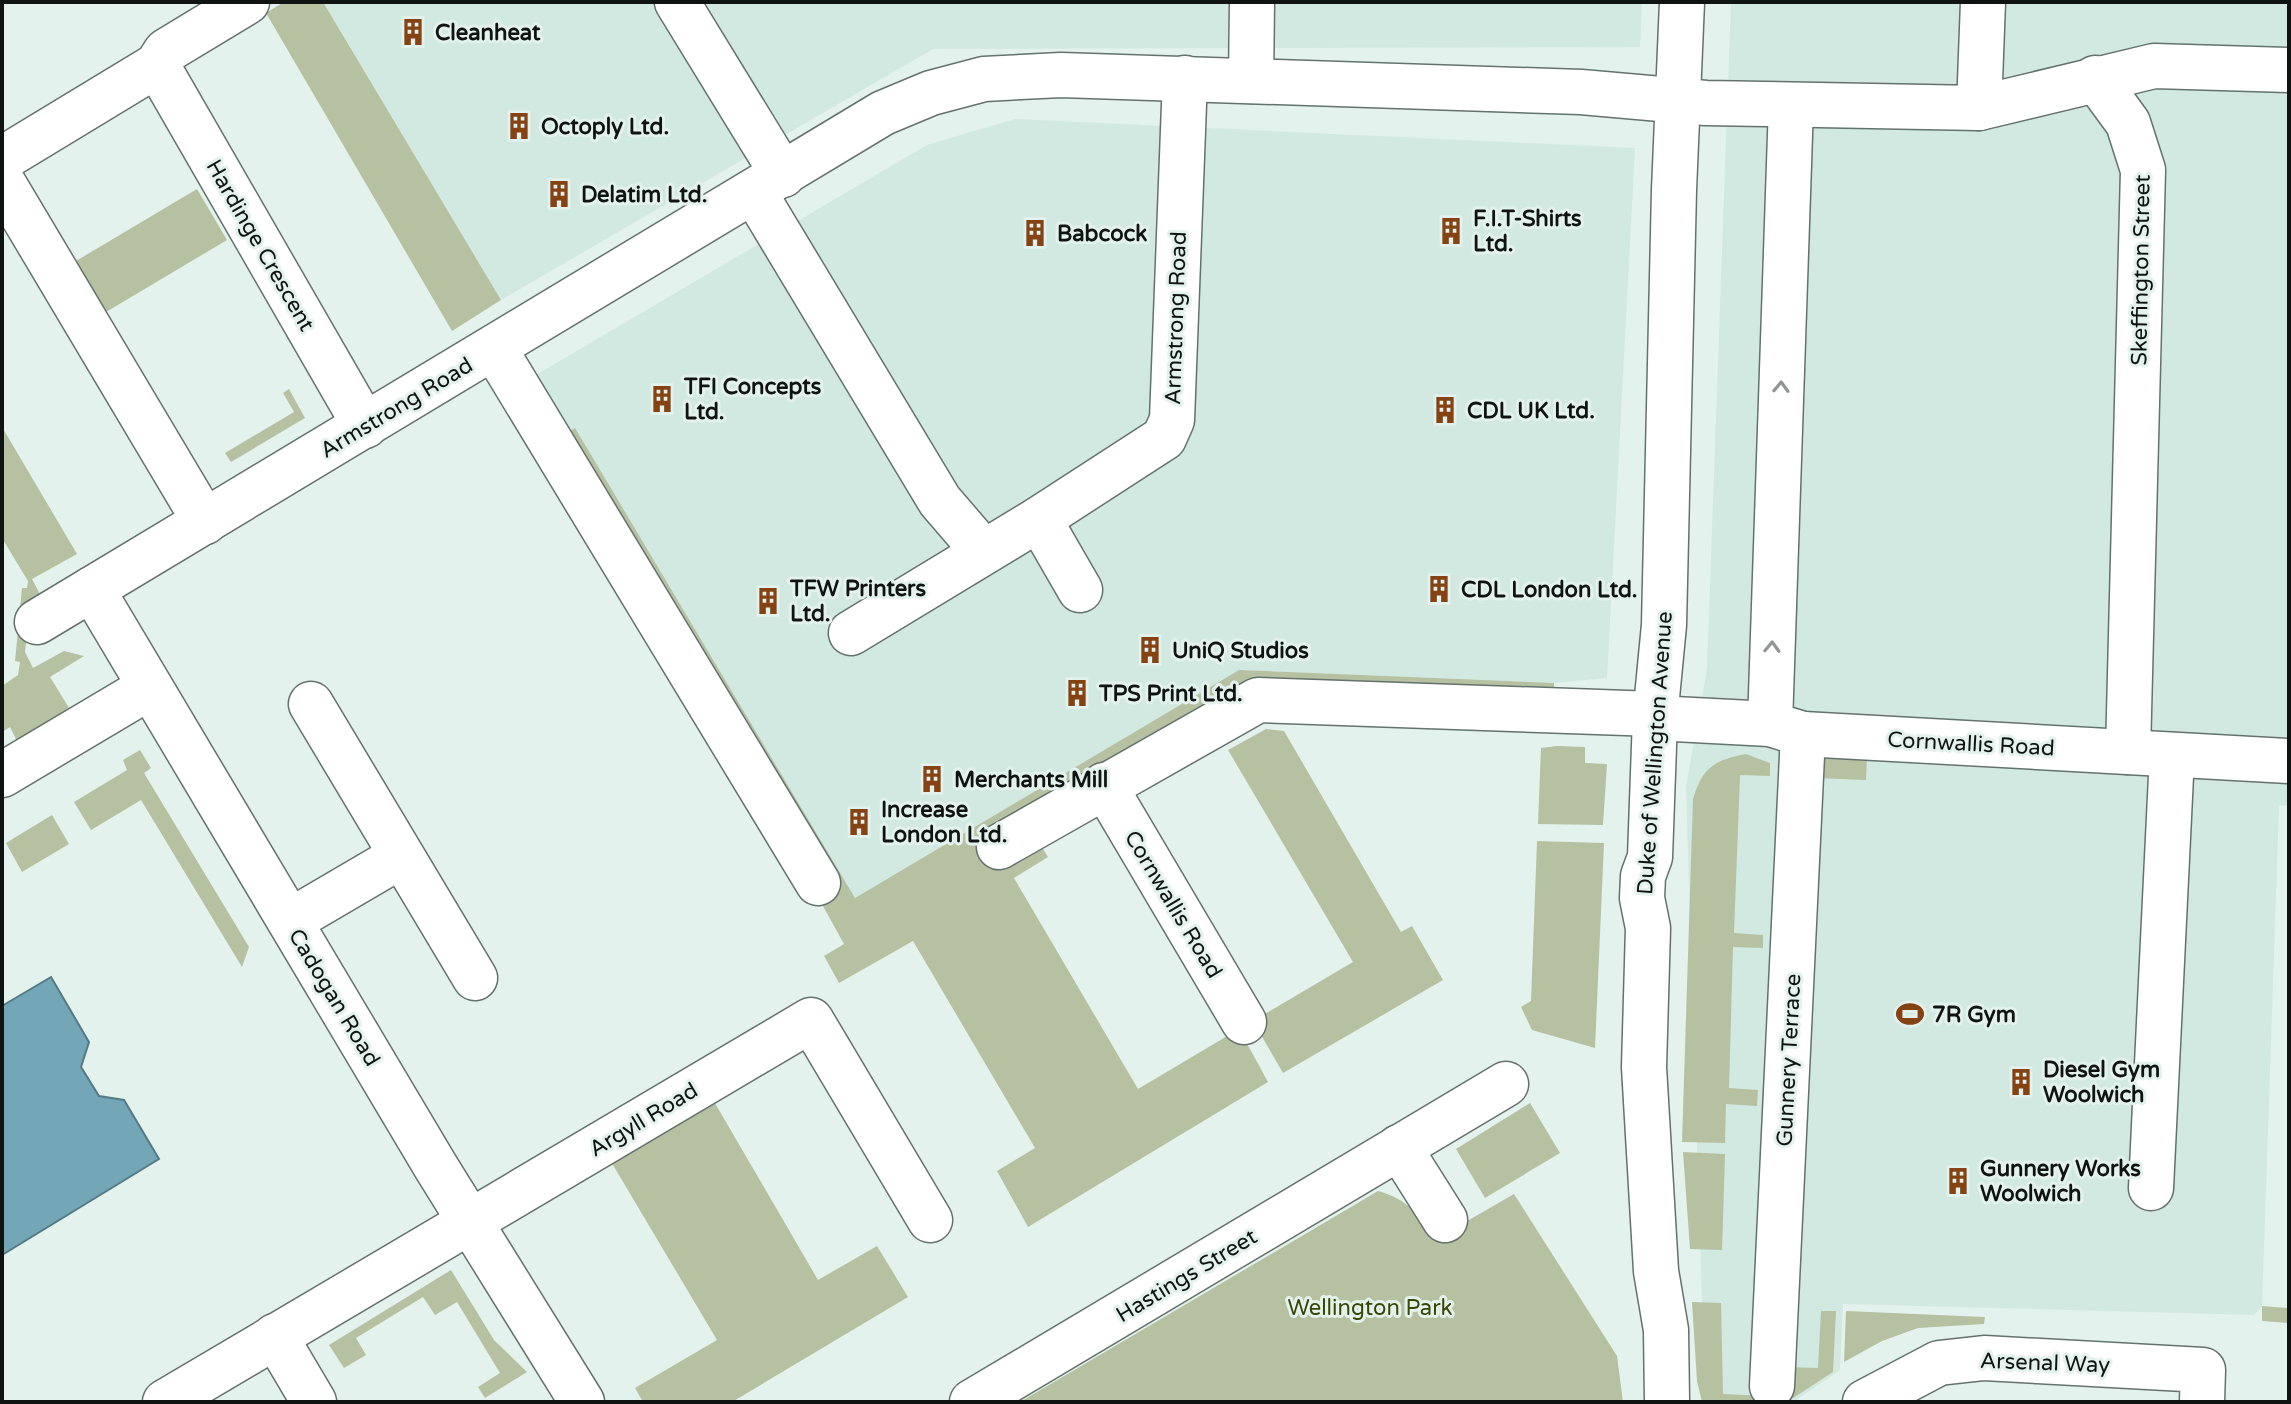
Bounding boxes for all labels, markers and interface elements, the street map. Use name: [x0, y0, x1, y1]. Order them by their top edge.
building icon: Cleanheat: [398, 17, 428, 47]
place label: Cleanheat: [435, 20, 541, 46]
building icon: Octoply Ltd.: [504, 111, 534, 141]
place label: Octoply Ltd.: [541, 114, 669, 140]
street label: Hardinge Crescent: [200, 155, 320, 336]
street label: Skeffington Street: [2126, 174, 2156, 366]
building icon: Delatim Ltd.: [544, 179, 574, 209]
place label: Delatim Ltd.: [581, 182, 707, 208]
place label: F.I.T-Shirts Ltd.: [1473, 206, 1582, 257]
building icon: F.I.T-Shirts Ltd.: [1436, 216, 1466, 246]
building icon: Babcock: [1020, 218, 1050, 248]
place label: Babcock: [1057, 221, 1147, 247]
street label: Armstrong Road: [1160, 231, 1192, 405]
street label: Armstrong Road: [315, 352, 478, 464]
place label: TFI Concepts Ltd.: [683, 374, 822, 425]
one-way arrow: [1773, 380, 1790, 393]
building icon: TFI Concepts Ltd.: [647, 384, 677, 414]
building icon: CDL UK Ltd.: [1430, 395, 1460, 425]
place label: CDL UK Ltd.: [1467, 398, 1595, 424]
building icon: CDL London Ltd.: [1424, 574, 1454, 604]
place label: TFW Printers Ltd.: [789, 576, 927, 627]
place label: CDL London Ltd.: [1461, 577, 1638, 603]
building icon: TFW Printers Ltd.: [753, 586, 783, 616]
street label: Duke of Wellington Avenue: [1632, 611, 1678, 896]
building icon: UniQ Studios: [1135, 635, 1165, 665]
place label: UniQ Studios: [1172, 638, 1309, 664]
one-way arrow: [1764, 640, 1781, 653]
building icon: TPS Print Ltd.: [1062, 678, 1092, 708]
place label: TPS Print Ltd.: [1098, 681, 1243, 707]
street label: Cornwallis Road: [1887, 727, 2055, 761]
building icon: Merchants Mill: [917, 764, 947, 794]
place label: Merchants Mill: [954, 767, 1108, 793]
place label: Increase London Ltd.: [881, 797, 1007, 848]
building icon: Increase London Ltd.: [844, 807, 874, 837]
street label: Cornwallis Road: [1119, 826, 1227, 983]
street label: Cadogan Road: [283, 924, 385, 1071]
street label: Gunnery Terrace: [1771, 973, 1807, 1147]
sports icon: 7R Gym: [1895, 999, 1925, 1029]
place label: 7R Gym: [1932, 1002, 2016, 1028]
place label: Diesel Gym Woolwich: [2043, 1057, 2160, 1108]
building icon: Diesel Gym Woolwich: [2006, 1067, 2036, 1097]
street label: Argyll Road: [585, 1077, 703, 1162]
place label: Gunnery Works Woolwich: [1980, 1156, 2141, 1207]
building icon: Gunnery Works Woolwich: [1943, 1166, 1973, 1196]
street label: Hastings Street: [1111, 1224, 1262, 1328]
park label: Wellington Park: [1287, 1295, 1453, 1321]
street label: Arsenal Way: [1980, 1348, 2111, 1378]

